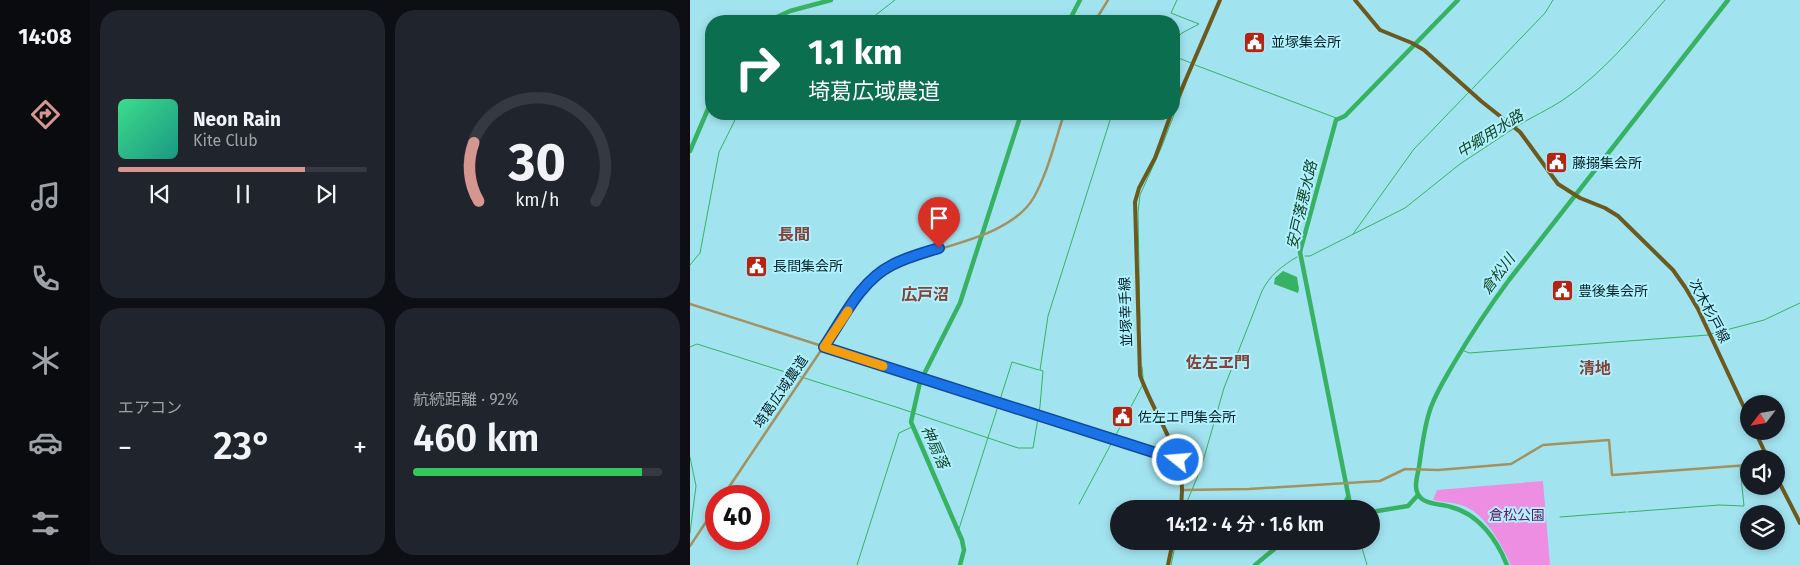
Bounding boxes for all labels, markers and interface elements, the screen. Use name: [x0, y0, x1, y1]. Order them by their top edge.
text: 14:08: [18, 23, 72, 50]
public building icon: 並塚集会所: [1243, 30, 1267, 54]
text: 1.1 km: [808, 31, 903, 73]
place label: 並塚集会所: [1271, 34, 1341, 51]
icon: right: [725, 35, 790, 100]
text: 埼葛広域農道: [808, 78, 940, 105]
icon: directions: [28, 97, 63, 132]
water label: 中郷用水路: [1453, 105, 1528, 162]
text: Neon Rain: [193, 108, 281, 131]
text: Kite Club: [193, 131, 258, 150]
text: 30: [508, 131, 566, 194]
public building icon: 藤搦集会所: [1544, 151, 1568, 175]
place label: 藤搦集会所: [1572, 155, 1642, 172]
water label: 安戸落悪水路: [1283, 157, 1321, 251]
icon: music: [28, 179, 63, 214]
icon: previous: [146, 180, 174, 208]
icon: pause: [229, 180, 257, 208]
icon: next: [312, 180, 340, 208]
text: km/h: [515, 189, 560, 211]
pin: [918, 197, 960, 248]
icon: arrive: [925, 204, 953, 232]
district label: 長間: [778, 225, 810, 244]
water label: 倉松川: [1477, 249, 1520, 297]
public building icon: 長間集会所: [745, 254, 769, 278]
place label: 長間集会所: [773, 258, 843, 275]
icon: phone: [28, 261, 63, 296]
street label: 次木杉戸線: [1685, 276, 1733, 346]
street label: 並塚幸手線: [1116, 277, 1136, 347]
public building icon: 豊後集会所: [1550, 279, 1574, 303]
place label: 豊後集会所: [1578, 283, 1648, 300]
district label: 広戸沼: [901, 285, 949, 304]
icon: climate: [28, 343, 63, 378]
street label: 埼葛広域農道: [750, 352, 812, 432]
district label: 佐左ヱ門: [1185, 353, 1250, 372]
district label: 清地: [1579, 359, 1611, 378]
text: 航続距離 · 92%: [413, 390, 519, 409]
north arrow: [1740, 395, 1785, 440]
map controls: [1740, 395, 1785, 550]
text: エアコン: [118, 398, 182, 417]
public building icon: 佐左エ門集会所: [1110, 405, 1134, 429]
place label: 佐左エ門集会所: [1138, 409, 1236, 426]
text: 460 km: [413, 415, 539, 461]
text: 23°: [213, 423, 272, 469]
water label: 神扇落: [918, 423, 953, 473]
icon: car: [28, 425, 63, 460]
text: −: [118, 431, 132, 464]
text: +: [353, 431, 367, 464]
position arrow: [1151, 433, 1203, 485]
button: sound: [1740, 450, 1785, 495]
speed limit sign: 40: [705, 485, 770, 550]
button: layers: [1740, 505, 1785, 550]
icon: filters: [28, 506, 63, 541]
park label: 倉松公園: [1489, 507, 1545, 524]
text: 14:12 · 4 分 · 1.6 km: [1166, 513, 1324, 536]

